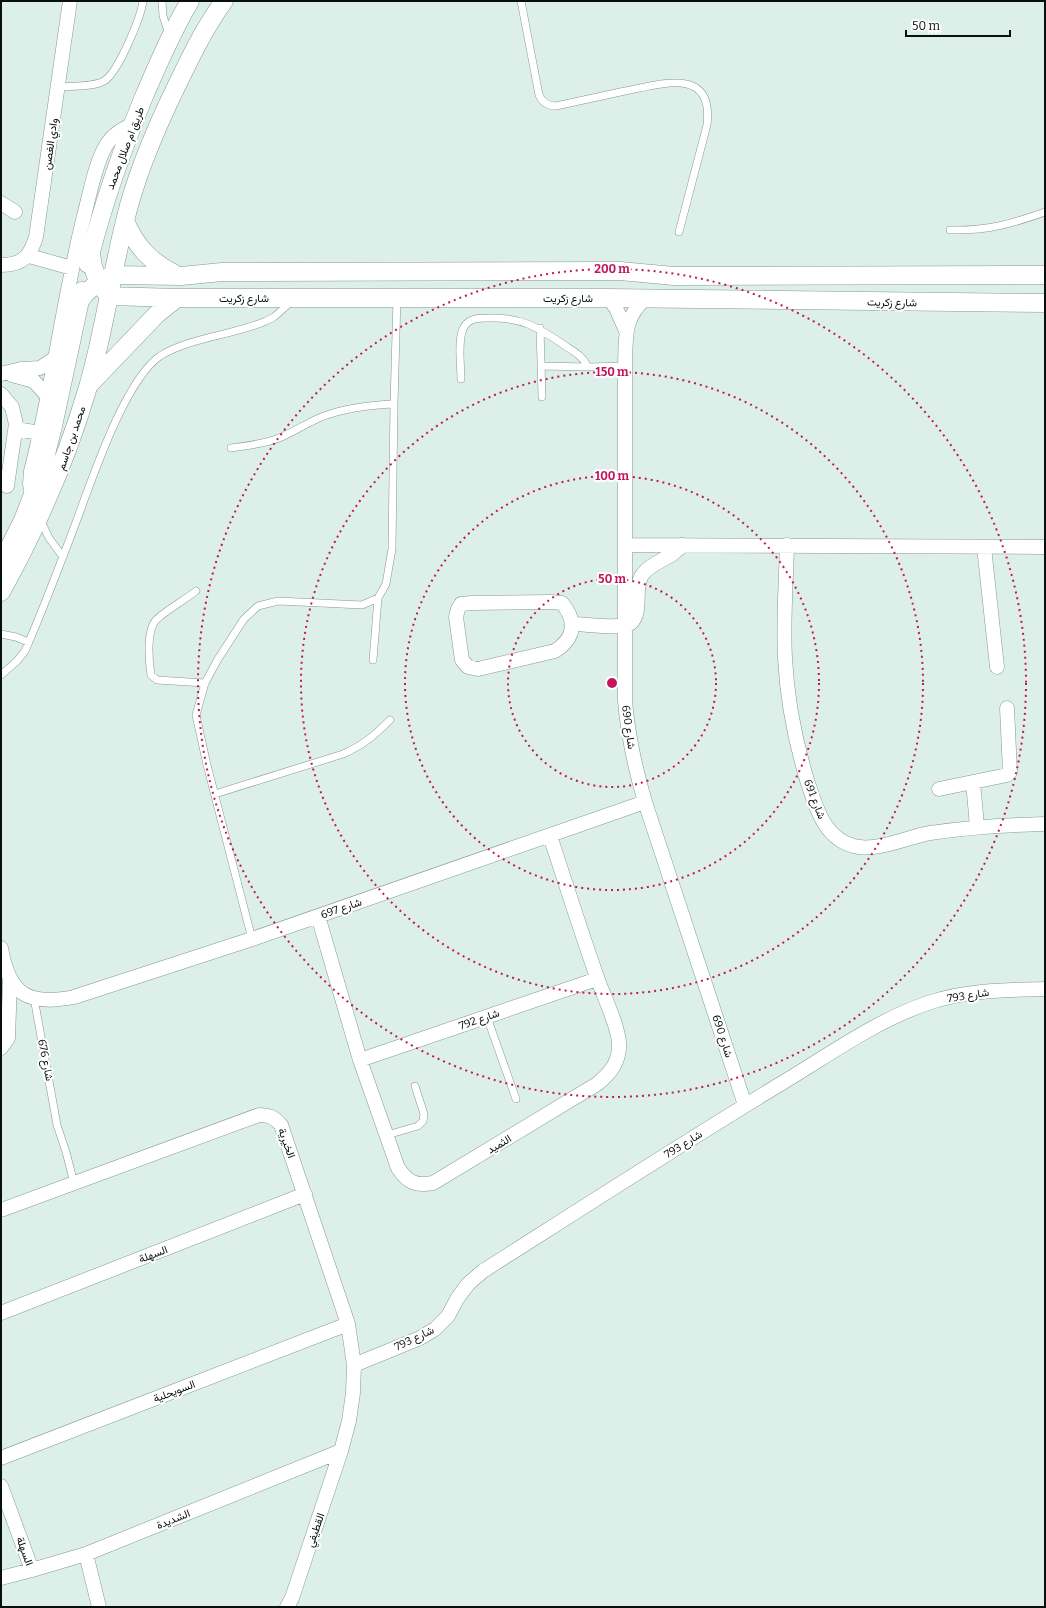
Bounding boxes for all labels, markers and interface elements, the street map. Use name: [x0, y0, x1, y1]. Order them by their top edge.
scale bar: [906, 12, 1010, 38]
text: 50 m: [912, 19, 941, 33]
street label: طريق ام صلال محمد: [104, 105, 148, 192]
street label: وادي الغصن: [40, 117, 64, 171]
text: 200 m: [594, 262, 630, 276]
street label: شارع زكريت: [219, 292, 269, 306]
street label: شارع زكريت: [543, 292, 593, 306]
street label: شارع زكريت: [867, 296, 917, 310]
text: 150 m: [596, 365, 629, 379]
street label: محمد بن جاسم: [54, 404, 90, 472]
text: 100 m: [595, 469, 630, 483]
text: 50 m: [598, 572, 626, 586]
centre of rings: [605, 676, 619, 690]
street label: شارع 690: [618, 704, 638, 750]
street label: شارع 691: [800, 777, 828, 822]
street label: شارع 697: [319, 895, 364, 922]
street label: شارع 793: [946, 986, 990, 1006]
street label: شارع 792: [457, 1006, 502, 1033]
street label: شارع 690: [709, 1013, 736, 1060]
street label: شارع 676: [34, 1038, 56, 1083]
street label: الخيرية: [275, 1126, 298, 1160]
street label: شارع 793: [662, 1128, 705, 1162]
street label: الثميد: [485, 1132, 514, 1157]
street label: السهلة: [137, 1243, 169, 1266]
street label: شارع 793: [392, 1323, 437, 1354]
street label: السويحلية: [151, 1378, 197, 1405]
street label: الشديدة: [154, 1507, 192, 1532]
street label: القطيفي: [304, 1511, 330, 1550]
street label: السهلة: [13, 1535, 36, 1567]

